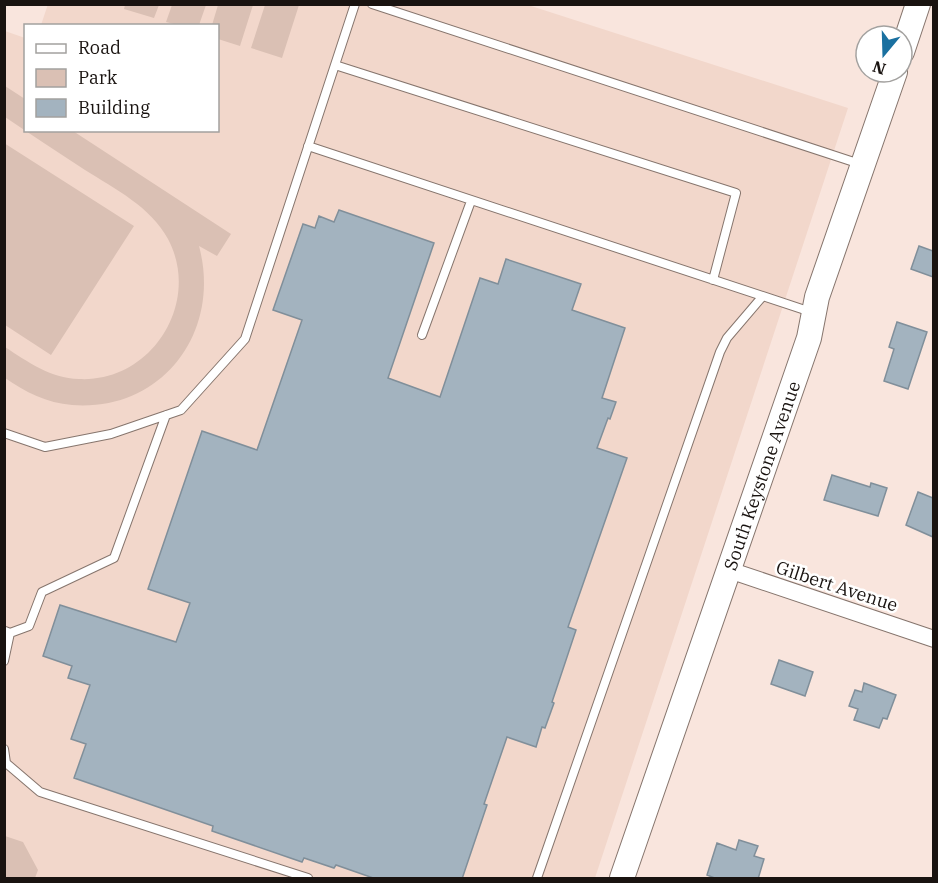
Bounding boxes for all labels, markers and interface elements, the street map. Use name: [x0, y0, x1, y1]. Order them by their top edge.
legend: [24, 24, 219, 132]
north arrow: [854, 24, 914, 84]
text: Road: [78, 36, 121, 59]
text: N: [870, 57, 888, 80]
text: Park: [78, 66, 118, 89]
text: Building: [78, 96, 150, 119]
street label: South Keystone Avenue: [718, 378, 805, 573]
street label: Gilbert Avenue: [773, 556, 901, 616]

